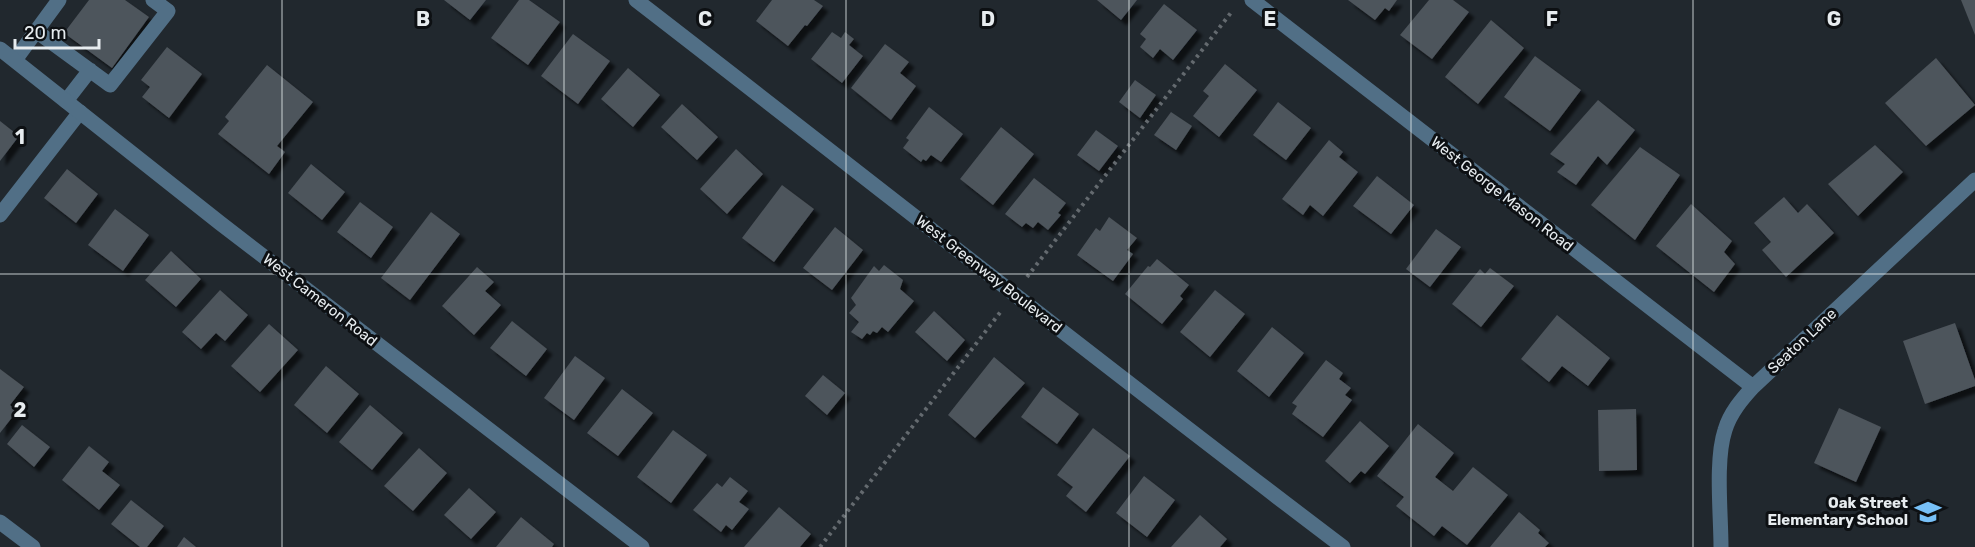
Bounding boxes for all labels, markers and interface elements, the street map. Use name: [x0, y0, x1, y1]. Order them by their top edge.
text: B: [416, 7, 430, 31]
text: C: [698, 7, 712, 31]
text: D: [981, 7, 995, 31]
text: E: [1264, 7, 1276, 31]
text: F: [1546, 7, 1558, 31]
text: G: [1827, 7, 1841, 31]
scale bar: [15, 12, 99, 50]
text: 20 m: [24, 22, 66, 44]
text: 1: [15, 125, 25, 149]
street label: West George Mason Road: [1427, 133, 1577, 255]
street label: West Greenway Boulevard: [912, 211, 1066, 337]
street label: West Cameron Road: [259, 250, 381, 350]
street label: Seaton Lane: [1764, 305, 1840, 377]
text: 2: [14, 398, 27, 422]
place label: Oak Street Elementary School: [1767, 494, 1908, 529]
school or university icon: Oak Street Elementary School: [1913, 497, 1943, 527]

